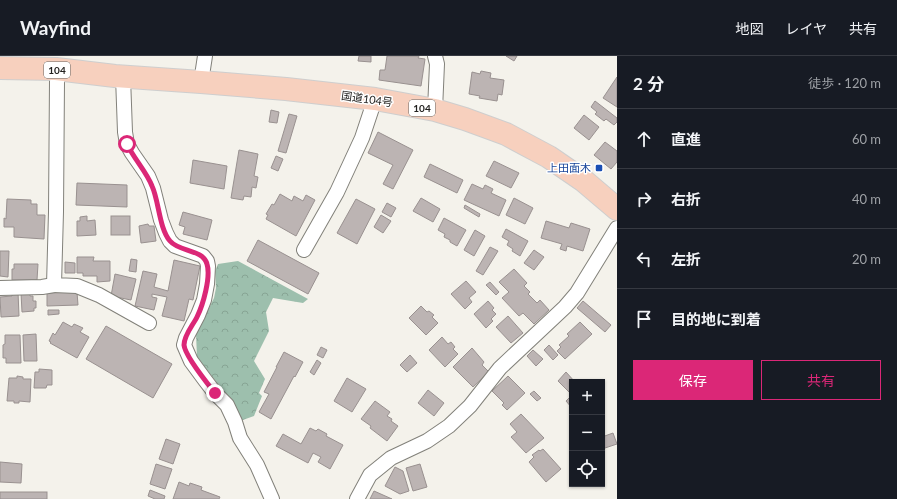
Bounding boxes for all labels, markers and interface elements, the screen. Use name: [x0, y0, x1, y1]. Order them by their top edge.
text: Wayfind: [20, 16, 91, 39]
text: 地図: [735, 20, 763, 37]
text: レイヤ: [785, 20, 827, 37]
text: 共有: [849, 20, 877, 37]
road number: 104: [44, 62, 70, 78]
text: 2 分: [633, 73, 664, 94]
text: 徒歩 · 120 m: [808, 75, 881, 91]
street label: 国道104号: [340, 88, 394, 109]
road number: 104: [409, 100, 435, 116]
icon: ahead: [633, 128, 655, 150]
text: 直進: [671, 130, 701, 148]
text: 60 m: [852, 131, 881, 147]
route start: [118, 135, 136, 153]
place label: 上田面木: [547, 161, 591, 174]
marker: 上田面木: [594, 163, 604, 173]
icon: right: [633, 188, 655, 210]
text: 右折: [671, 190, 701, 208]
text: 40 m: [852, 191, 881, 207]
icon: left: [633, 248, 655, 270]
text: 左折: [671, 250, 701, 268]
text: 20 m: [852, 251, 881, 267]
icon: arrive: [633, 308, 655, 330]
text: 目的地に到着: [671, 310, 761, 328]
button: 保存: [633, 360, 753, 400]
button: 共有: [761, 360, 881, 400]
map controls: [569, 379, 605, 487]
button: +: [569, 379, 605, 415]
route end: [206, 384, 224, 402]
button: −: [569, 415, 605, 451]
button: locate: [569, 451, 605, 487]

